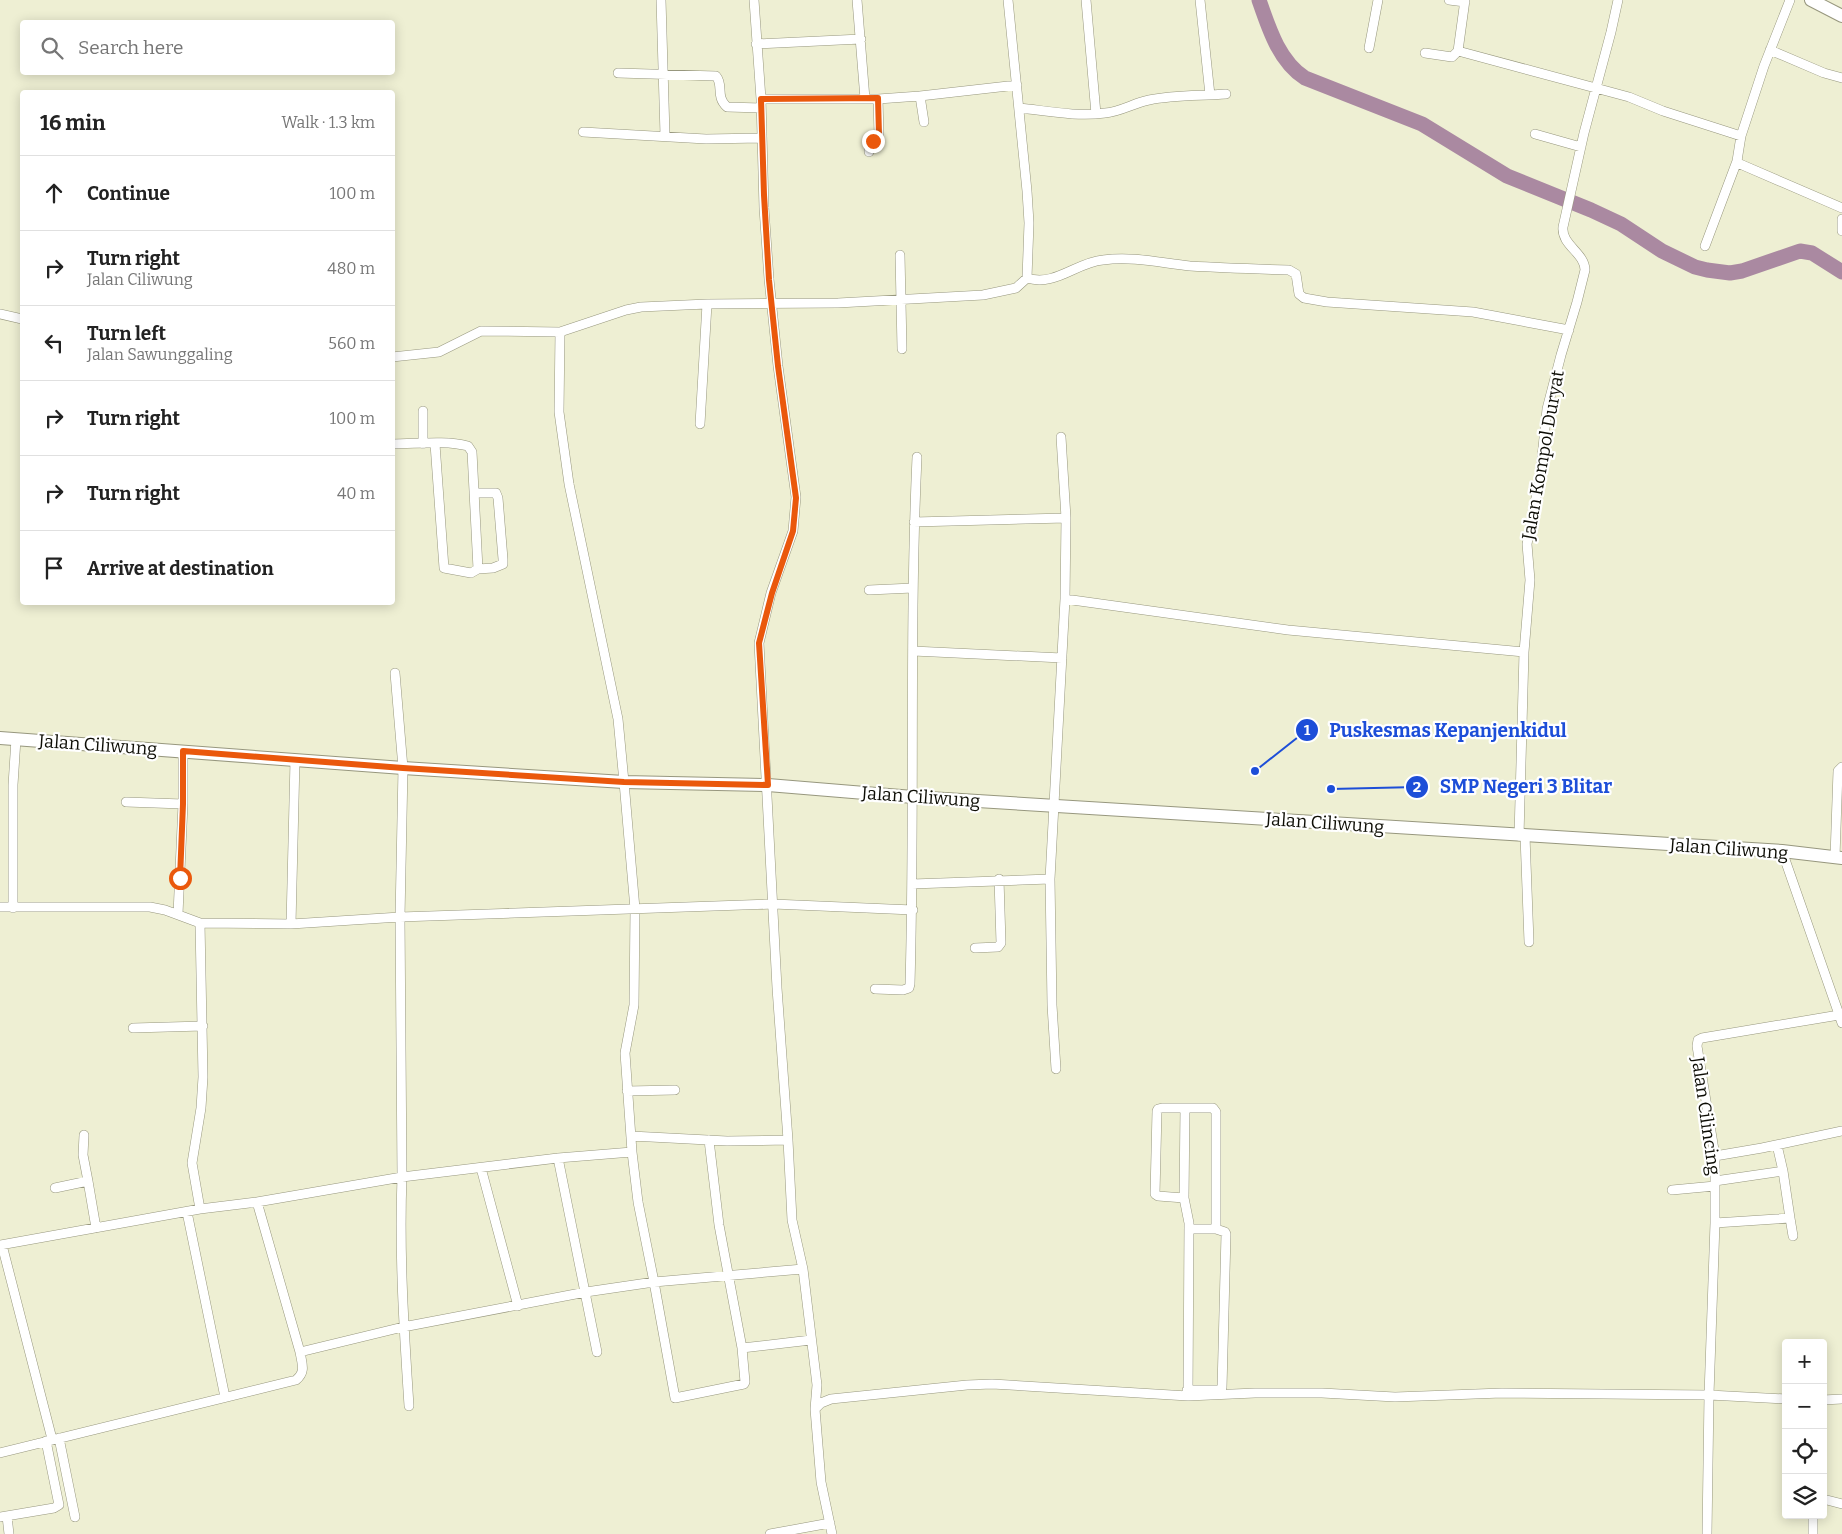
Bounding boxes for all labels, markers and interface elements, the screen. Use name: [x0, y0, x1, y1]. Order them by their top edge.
search box: [20, 20, 395, 75]
icon: search: [38, 34, 66, 62]
text: Search here: [78, 36, 183, 59]
text: 16 min: [40, 110, 106, 136]
text: Walk · 1.3 km: [281, 113, 375, 132]
route end: [862, 130, 885, 153]
icon: ahead: [40, 179, 68, 207]
text: Continue: [87, 182, 170, 205]
text: 100 m: [330, 184, 375, 203]
text: Turn right: [87, 247, 180, 270]
icon: right: [40, 254, 68, 282]
text: 480 m: [327, 259, 375, 278]
text: Jalan Ciliwung: [87, 270, 193, 289]
text: Turn left: [87, 322, 166, 345]
icon: left: [40, 329, 68, 357]
text: 560 m: [328, 334, 375, 353]
text: Jalan Sawunggaling: [87, 345, 233, 364]
street label: Jalan Kompol Duryat: [1517, 368, 1569, 543]
icon: right: [40, 404, 68, 432]
text: Turn right: [87, 407, 180, 430]
text: 100 m: [330, 409, 375, 428]
icon: right: [40, 479, 68, 507]
text: Turn right: [87, 482, 180, 505]
text: 40 m: [337, 484, 375, 503]
icon: arrive: [40, 554, 68, 582]
text: Arrive at destination: [87, 557, 274, 580]
callout: Puskesmas Kepanjenkidul: [1294, 713, 1577, 747]
text: Puskesmas Kepanjenkidul: [1329, 719, 1567, 742]
text: 1: [1304, 721, 1311, 739]
street label: Jalan Ciliwung: [37, 730, 158, 760]
callout: SMP Negeri 3 Blitar: [1404, 770, 1622, 804]
text: SMP Negeri 3 Blitar: [1440, 775, 1612, 798]
text: 2: [1413, 778, 1421, 796]
street label: Jalan Ciliwung: [860, 782, 981, 812]
street label: Jalan Ciliwung: [1264, 808, 1385, 838]
street label: Jalan Ciliwung: [1668, 834, 1789, 864]
route start: [169, 867, 192, 890]
street label: Jalan Cilincing: [1687, 1054, 1725, 1177]
map controls: [1782, 1339, 1827, 1519]
button: +: [1782, 1339, 1827, 1384]
button: −: [1782, 1384, 1827, 1429]
button: locate: [1782, 1429, 1827, 1474]
button: layers: [1782, 1474, 1827, 1519]

